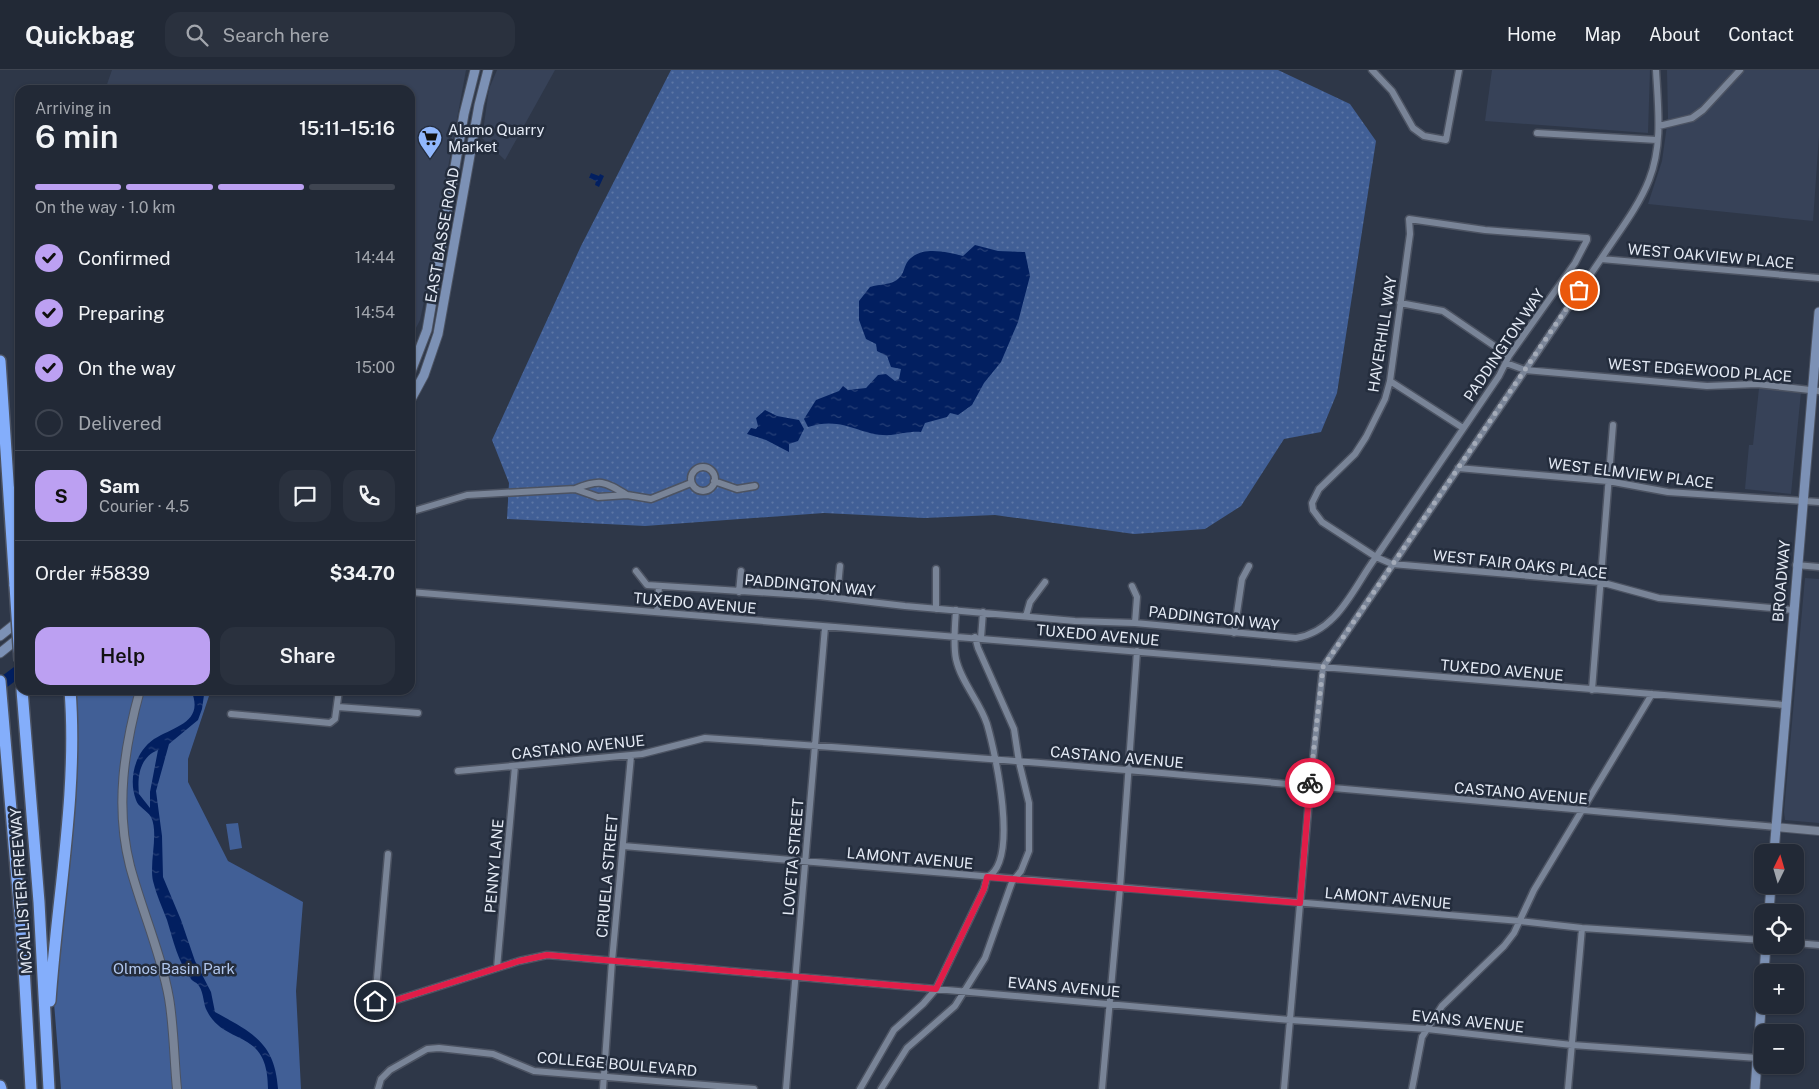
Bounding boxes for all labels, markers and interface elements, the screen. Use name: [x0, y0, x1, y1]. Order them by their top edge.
search box: [165, 12, 515, 57]
text: Quickbag: [25, 21, 135, 49]
icon: search: [183, 21, 211, 49]
text: Search here: [223, 24, 329, 46]
text: Home: [1507, 24, 1557, 45]
text: Map: [1585, 24, 1621, 45]
text: About: [1649, 24, 1700, 45]
text: Contact: [1728, 24, 1794, 45]
text: Arriving in: [35, 99, 111, 118]
text: 15:11–15:16: [299, 117, 395, 139]
text: 6 min: [35, 118, 118, 155]
place label: Alamo Quarry Market: [448, 121, 545, 155]
supermarket icon: Alamo Quarry Market: [417, 125, 443, 159]
street label: EAST BASSE ROAD: [422, 166, 462, 304]
text: On the way · 1.0 km: [35, 198, 175, 217]
street label: WEST OAKVIEW PLACE: [1627, 240, 1795, 272]
icon: check: [35, 244, 63, 272]
text: Confirmed: [78, 247, 171, 269]
text: 14:44: [355, 248, 395, 267]
pin: [1558, 269, 1600, 311]
street label: HAVERHILL WAY: [1364, 275, 1400, 393]
icon: bag: [1565, 276, 1593, 304]
street label: PADDINGTON WAY: [1460, 286, 1548, 404]
icon: check: [35, 299, 63, 327]
text: Preparing: [78, 302, 165, 324]
text: 14:54: [355, 303, 395, 322]
icon: check: [35, 354, 63, 382]
street label: WEST EDGEWOOD PLACE: [1607, 355, 1793, 385]
text: On the way: [78, 357, 176, 379]
text: 15:00: [355, 358, 395, 377]
text: Delivered: [78, 412, 162, 434]
street label: WEST ELMVIEW PLACE: [1547, 454, 1715, 492]
button: chat: [279, 470, 331, 522]
button: phone: [343, 470, 395, 522]
text: Sam: [99, 475, 140, 497]
text: S: [54, 485, 68, 507]
text: Courier · 4.5: [99, 497, 189, 516]
street label: BROADWAY: [1769, 539, 1793, 623]
street label: WEST FAIR OAKS PLACE: [1432, 546, 1608, 582]
text: Order #5839: [35, 562, 150, 584]
text: $34.70: [330, 562, 395, 584]
street label: PADDINGTON WAY: [744, 571, 876, 599]
street label: TUXEDO AVENUE: [633, 589, 757, 617]
street label: PADDINGTON WAY: [1148, 603, 1280, 633]
street label: TUXEDO AVENUE: [1036, 621, 1160, 649]
button: Help: [35, 627, 210, 685]
button: Share: [220, 627, 395, 685]
street label: TUXEDO AVENUE: [1440, 656, 1564, 684]
street label: CASTANO AVENUE: [510, 732, 646, 762]
street label: CASTANO AVENUE: [1049, 743, 1185, 771]
courier: [1285, 758, 1335, 808]
icon: bike: [1296, 769, 1324, 797]
street label: CASTANO AVENUE: [1453, 779, 1589, 807]
street label: LOVETA STREET: [779, 798, 807, 916]
street label: MCALLISTER FREEWAY: [7, 807, 35, 975]
street label: CIRUELA STREET: [593, 813, 621, 939]
street label: PENNY LANE: [481, 818, 507, 914]
street label: LAMONT AVENUE: [846, 844, 974, 872]
north arrow: [1754, 844, 1804, 894]
map controls: [1754, 844, 1804, 1074]
street label: LAMONT AVENUE: [1324, 884, 1452, 912]
button: locate: [1754, 904, 1804, 954]
park label: Olmos Basin Park: [113, 960, 235, 977]
button: +: [1754, 964, 1804, 1014]
street label: EVANS AVENUE: [1007, 974, 1121, 1000]
pin: [354, 980, 396, 1022]
icon: home: [361, 987, 389, 1015]
street label: EVANS AVENUE: [1411, 1007, 1525, 1035]
button: −: [1754, 1024, 1804, 1074]
street label: COLLEGE BOULEVARD: [536, 1049, 698, 1079]

